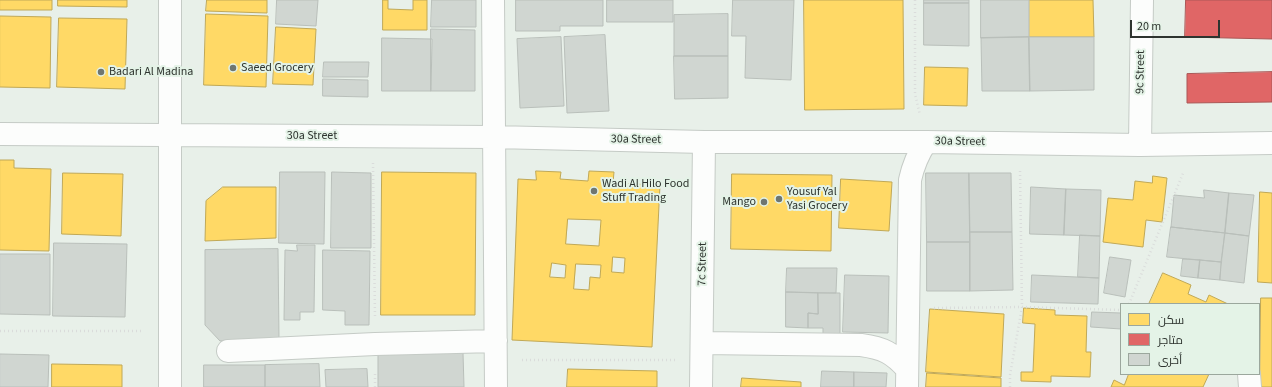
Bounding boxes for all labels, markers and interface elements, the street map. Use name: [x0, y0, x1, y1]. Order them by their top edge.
scale bar: [1132, 12, 1222, 38]
text: 20 m: [1137, 18, 1161, 35]
street label: 9c Street: [1133, 50, 1149, 94]
place label: Saeed Grocery: [241, 61, 314, 75]
marker: Saeed Grocery: [228, 63, 238, 73]
place label: Badari Al Madina: [109, 65, 193, 79]
marker: Badari Al Madina: [96, 67, 106, 77]
street label: 30a Street: [287, 129, 337, 143]
street label: 30a Street: [611, 132, 661, 148]
street label: 30a Street: [935, 134, 985, 150]
place label: Wadi Al Hilo Food Stuff Trading: [602, 177, 689, 205]
place label: Yousuf Yal Yasi Grocery: [787, 185, 848, 213]
marker: Wadi Al Hilo Food Stuff Trading: [589, 186, 599, 196]
marker: Yousuf Yal Yasi Grocery: [774, 194, 784, 204]
place label: Mango: [722, 195, 756, 209]
marker: Mango: [759, 197, 769, 207]
street label: 7c Street: [695, 242, 711, 286]
legend: [1120, 303, 1260, 375]
text: سكن: [1158, 312, 1184, 329]
text: متاجر: [1158, 332, 1183, 349]
text: أخرى: [1158, 352, 1182, 369]

